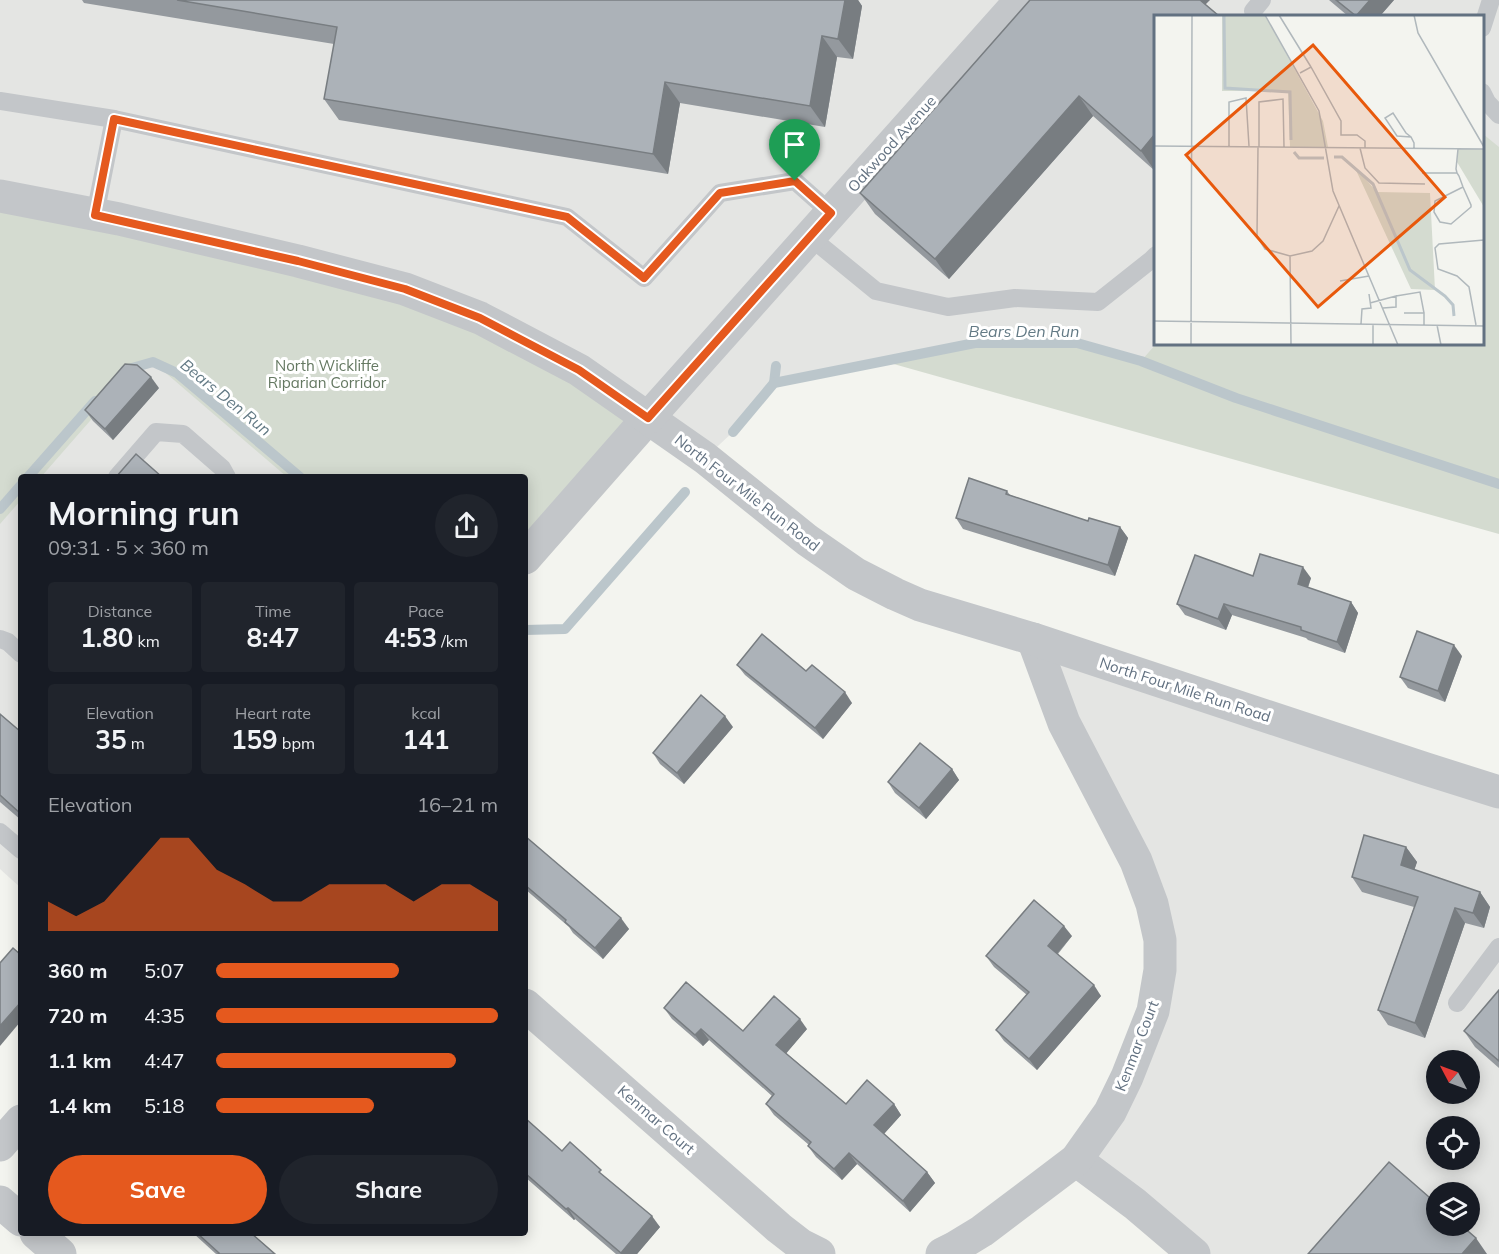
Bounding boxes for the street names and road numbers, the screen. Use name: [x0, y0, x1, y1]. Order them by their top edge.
street label: Oakwood Avenue: [843, 92, 940, 196]
street label: North Four Mile Run Road: [671, 430, 824, 555]
street label: North Four Mile Run Road: [1097, 653, 1273, 726]
street label: Kenmar Court: [1110, 998, 1163, 1094]
street label: Kenmar Court: [614, 1081, 699, 1158]

